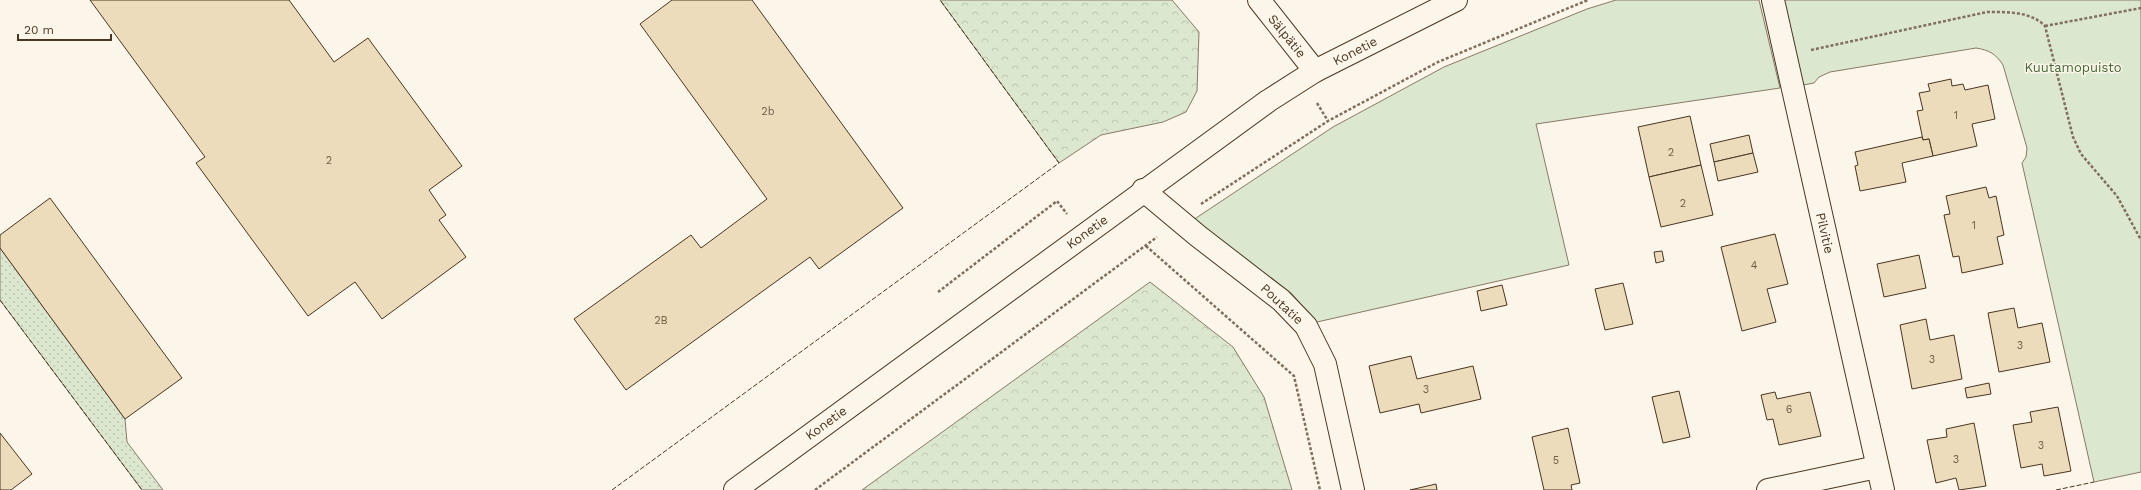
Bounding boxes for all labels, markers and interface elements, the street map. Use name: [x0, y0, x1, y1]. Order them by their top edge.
street label: Sälpätie: [1265, 11, 1309, 61]
scale bar: [18, 16, 111, 42]
text: 20 m: [24, 23, 54, 37]
street label: Konetie: [1330, 34, 1380, 68]
park label: Kuutamopuisto: [2025, 60, 2122, 75]
house number: 2b: [761, 105, 775, 118]
house number: 1: [1954, 109, 1958, 122]
house number: 2: [1668, 146, 1674, 159]
house number: 2: [326, 154, 332, 167]
house number: 2: [1680, 197, 1686, 210]
street label: Pilvitie: [1813, 211, 1837, 255]
street label: Konetie: [1063, 212, 1111, 252]
house number: 1: [1972, 219, 1976, 232]
house number: 4: [1751, 259, 1758, 272]
street label: Poutatie: [1258, 281, 1306, 327]
house number: 2B: [654, 314, 668, 327]
house number: 3: [2017, 339, 2023, 352]
house number: 3: [1929, 353, 1935, 366]
house number: 3: [1423, 383, 1429, 396]
street label: Konetie: [802, 403, 850, 443]
house number: 6: [1786, 403, 1793, 416]
house number: 3: [2038, 439, 2044, 452]
house number: 3: [1953, 453, 1959, 466]
house number: 5: [1553, 454, 1559, 467]

